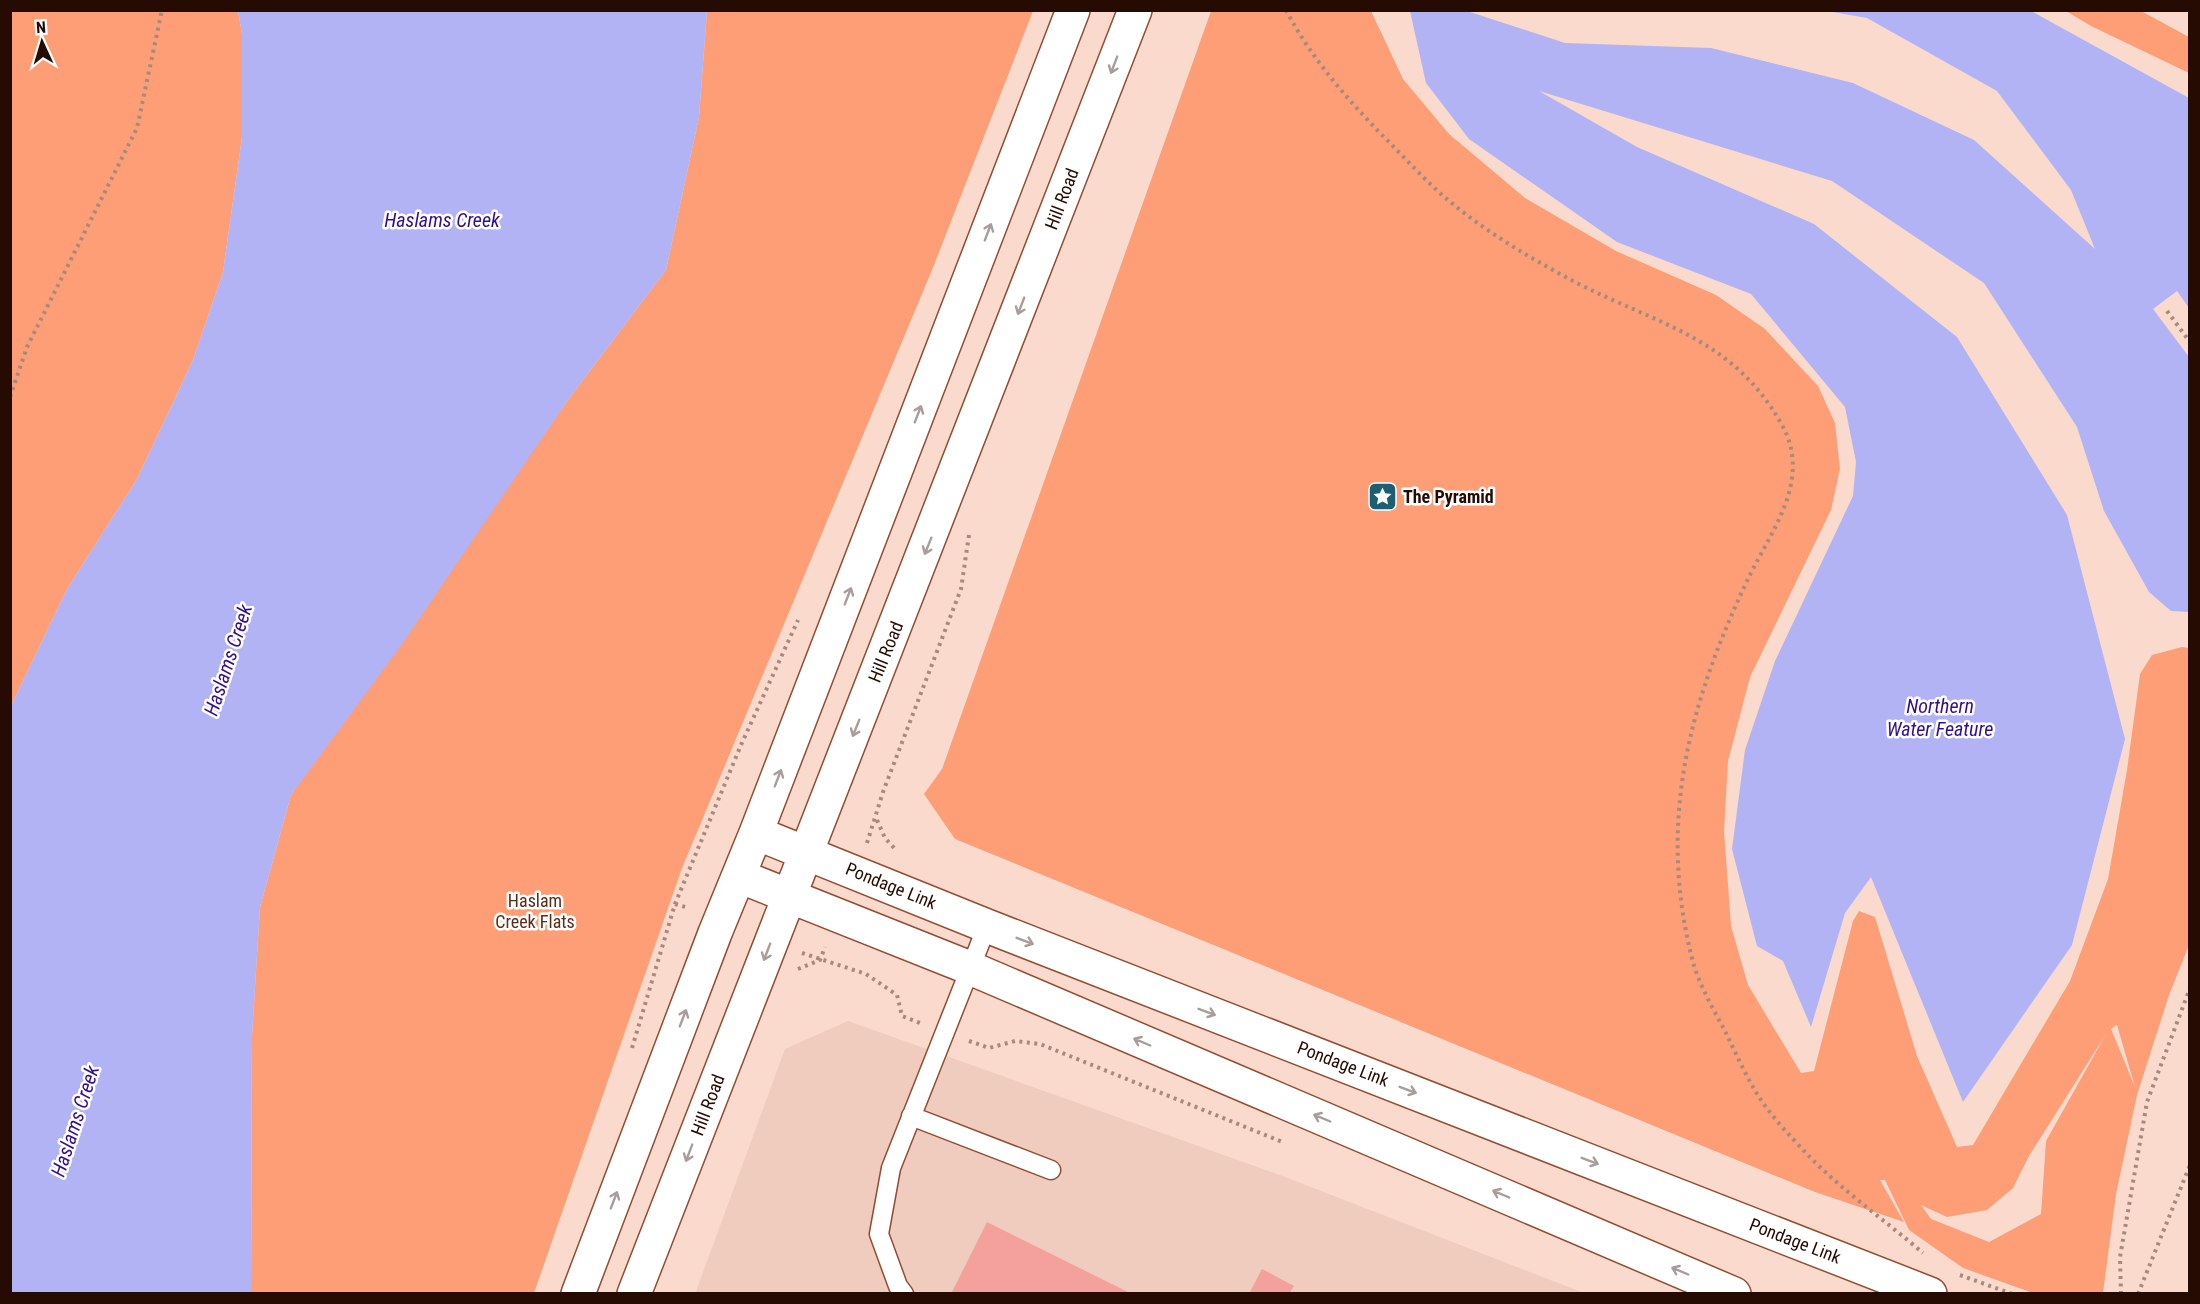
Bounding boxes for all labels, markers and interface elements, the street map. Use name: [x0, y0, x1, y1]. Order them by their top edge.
north arrow: [12, 12, 72, 72]
text: N: [35, 18, 47, 37]
one-way arrow: [1107, 55, 1118, 74]
street label: Hill Road: [1040, 165, 1083, 232]
water label: Haslams Creek: [384, 208, 501, 232]
one-way arrow: [983, 224, 994, 242]
one-way arrow: [1014, 296, 1025, 315]
one-way arrow: [913, 406, 924, 424]
place icon: The Pyramid: [1366, 481, 1398, 513]
place label: The Pyramid: [1403, 486, 1494, 507]
one-way arrow: [921, 537, 932, 555]
one-way arrow: [843, 588, 854, 606]
water label: Haslams Creek: [199, 600, 258, 719]
street label: Hill Road: [864, 618, 907, 685]
water label: Northern Water Feature: [1887, 694, 1993, 741]
one-way arrow: [849, 718, 860, 736]
one-way arrow: [773, 769, 784, 788]
street label: Pondage Link: [843, 858, 940, 913]
park label: Haslam Creek Flats: [495, 890, 575, 932]
one-way arrow: [1015, 936, 1034, 947]
one-way arrow: [761, 942, 772, 961]
one-way arrow: [1197, 1007, 1216, 1018]
one-way arrow: [678, 1009, 689, 1028]
one-way arrow: [1134, 1035, 1152, 1047]
street label: Pondage Link: [1295, 1037, 1392, 1091]
water label: Haslams Creek: [46, 1061, 105, 1180]
street label: Hill Road: [686, 1071, 729, 1138]
one-way arrow: [1398, 1085, 1417, 1096]
one-way arrow: [1313, 1112, 1331, 1123]
one-way arrow: [683, 1144, 694, 1162]
one-way arrow: [1580, 1156, 1598, 1167]
one-way arrow: [1492, 1188, 1511, 1199]
one-way arrow: [609, 1192, 620, 1210]
street label: Pondage Link: [1747, 1214, 1844, 1268]
one-way arrow: [1672, 1264, 1690, 1276]

